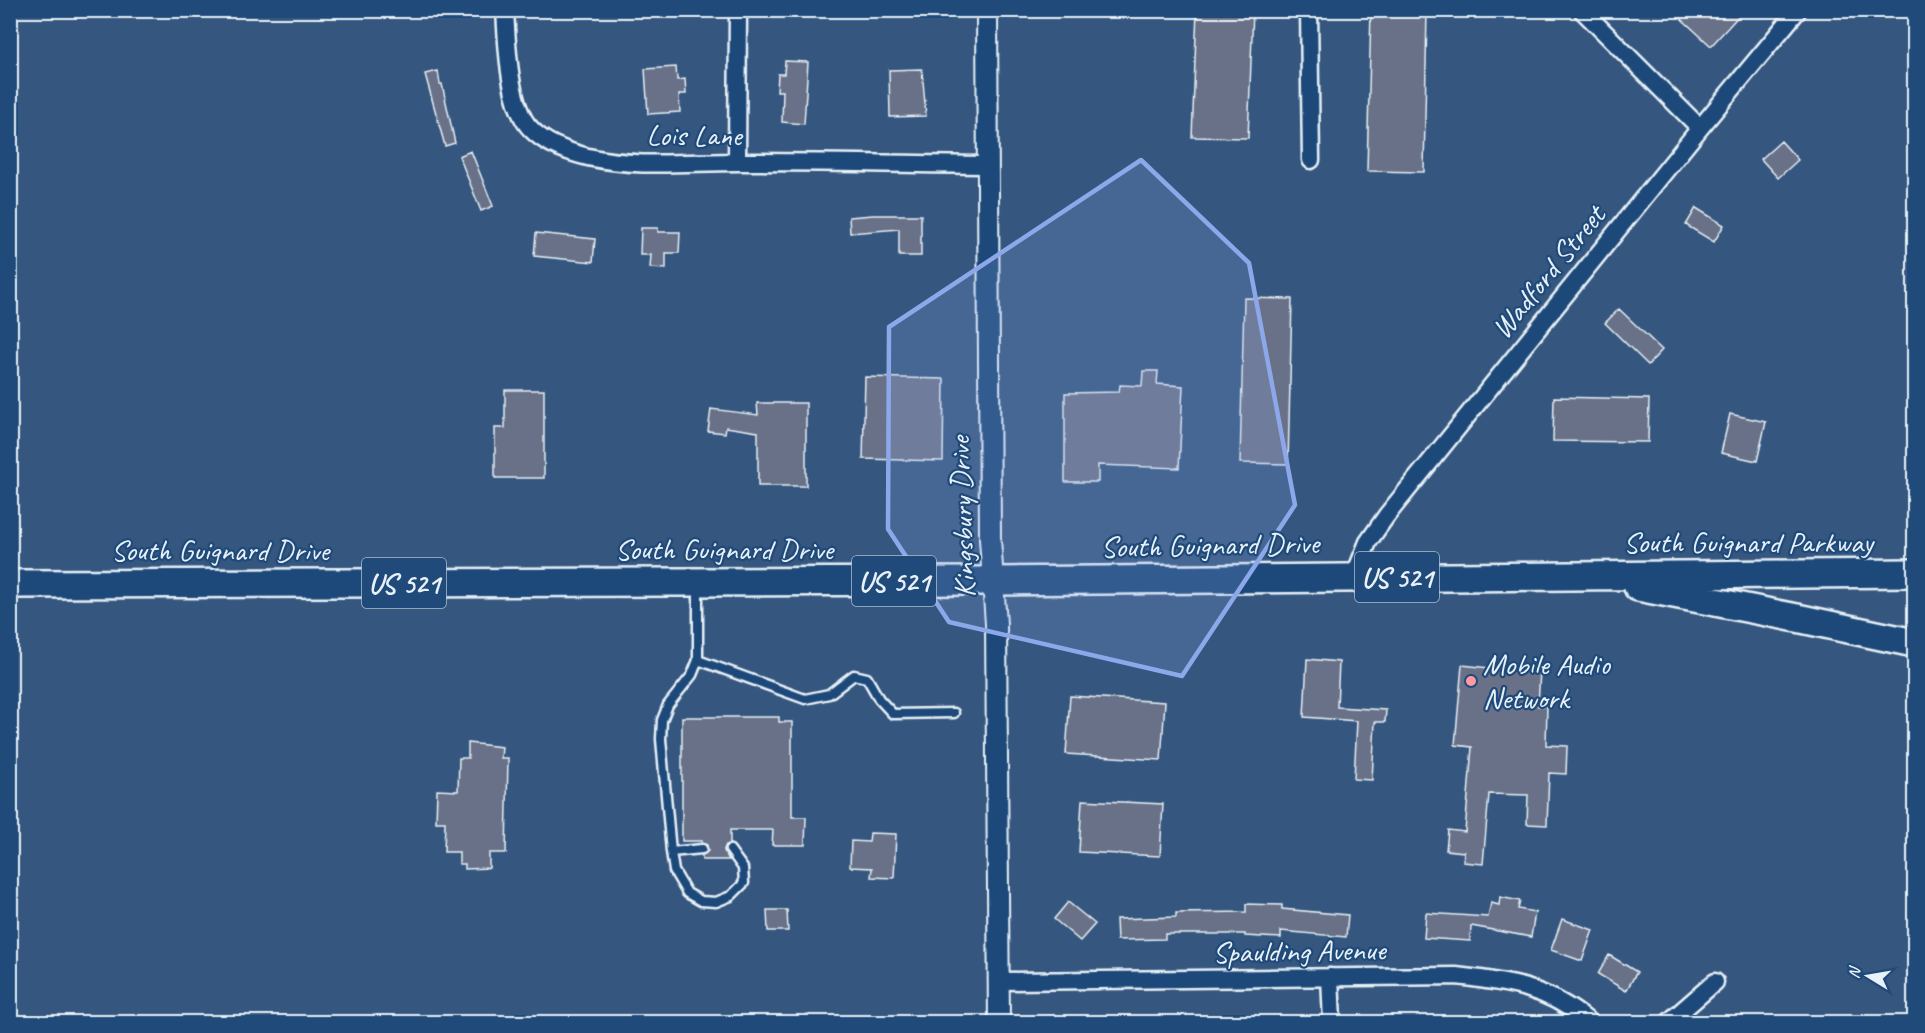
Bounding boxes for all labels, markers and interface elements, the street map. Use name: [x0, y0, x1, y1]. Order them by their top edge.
street label: Lois Lane: [647, 116, 744, 154]
street label: Wadford Street: [1483, 195, 1615, 346]
street label: Kingsbury Drive: [940, 433, 984, 598]
street label: South Guignard Parkway: [1623, 523, 1876, 561]
street label: South Guignard Drive: [1101, 524, 1322, 566]
street label: South Guignard Drive: [615, 530, 835, 568]
street label: South Guignard Drive: [111, 531, 331, 569]
road number: US 521: [1355, 552, 1439, 602]
road number: US 521: [852, 556, 936, 606]
road number: US 521: [362, 558, 446, 608]
place label: Mobile Audio Network: [1483, 645, 1611, 717]
marker: Mobile Audio Network: [1464, 674, 1478, 688]
street label: Spaulding Avenue: [1212, 930, 1388, 972]
north arrow: [1838, 946, 1898, 1006]
text: N: [1843, 964, 1866, 980]

